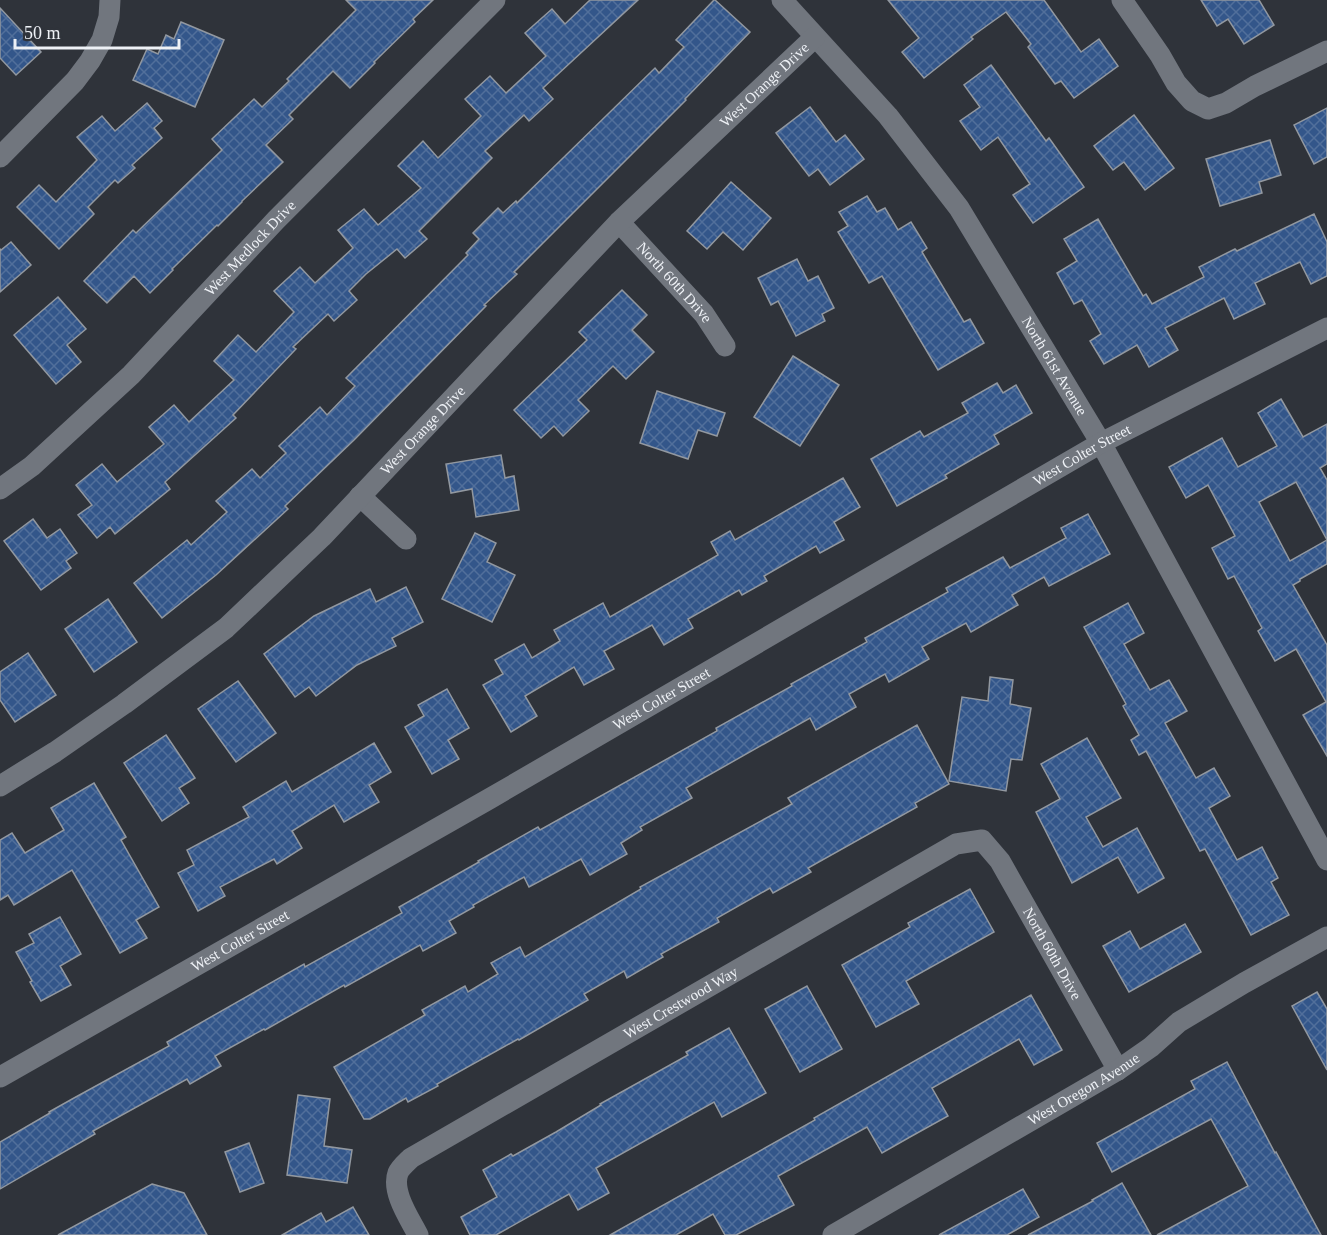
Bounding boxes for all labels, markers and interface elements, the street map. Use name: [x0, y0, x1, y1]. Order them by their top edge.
scale bar: [15, 12, 178, 50]
text: 50 m: [24, 23, 61, 43]
street label: West Orange Drive: [717, 39, 812, 130]
street label: West Medlock Drive: [202, 197, 299, 299]
street label: North 60th Drive: [634, 239, 715, 326]
street label: North 61st Avenue: [1019, 314, 1091, 419]
street label: West Orange Drive: [377, 382, 468, 478]
street label: West Colter Street: [1030, 421, 1134, 489]
street label: West Colter Street: [610, 664, 714, 733]
street label: North 60th Drive: [1020, 905, 1085, 1003]
street label: West Colter Street: [188, 906, 292, 975]
street label: West Crestwood Way: [621, 963, 741, 1042]
street label: West Oregon Avenue: [1025, 1049, 1143, 1128]

